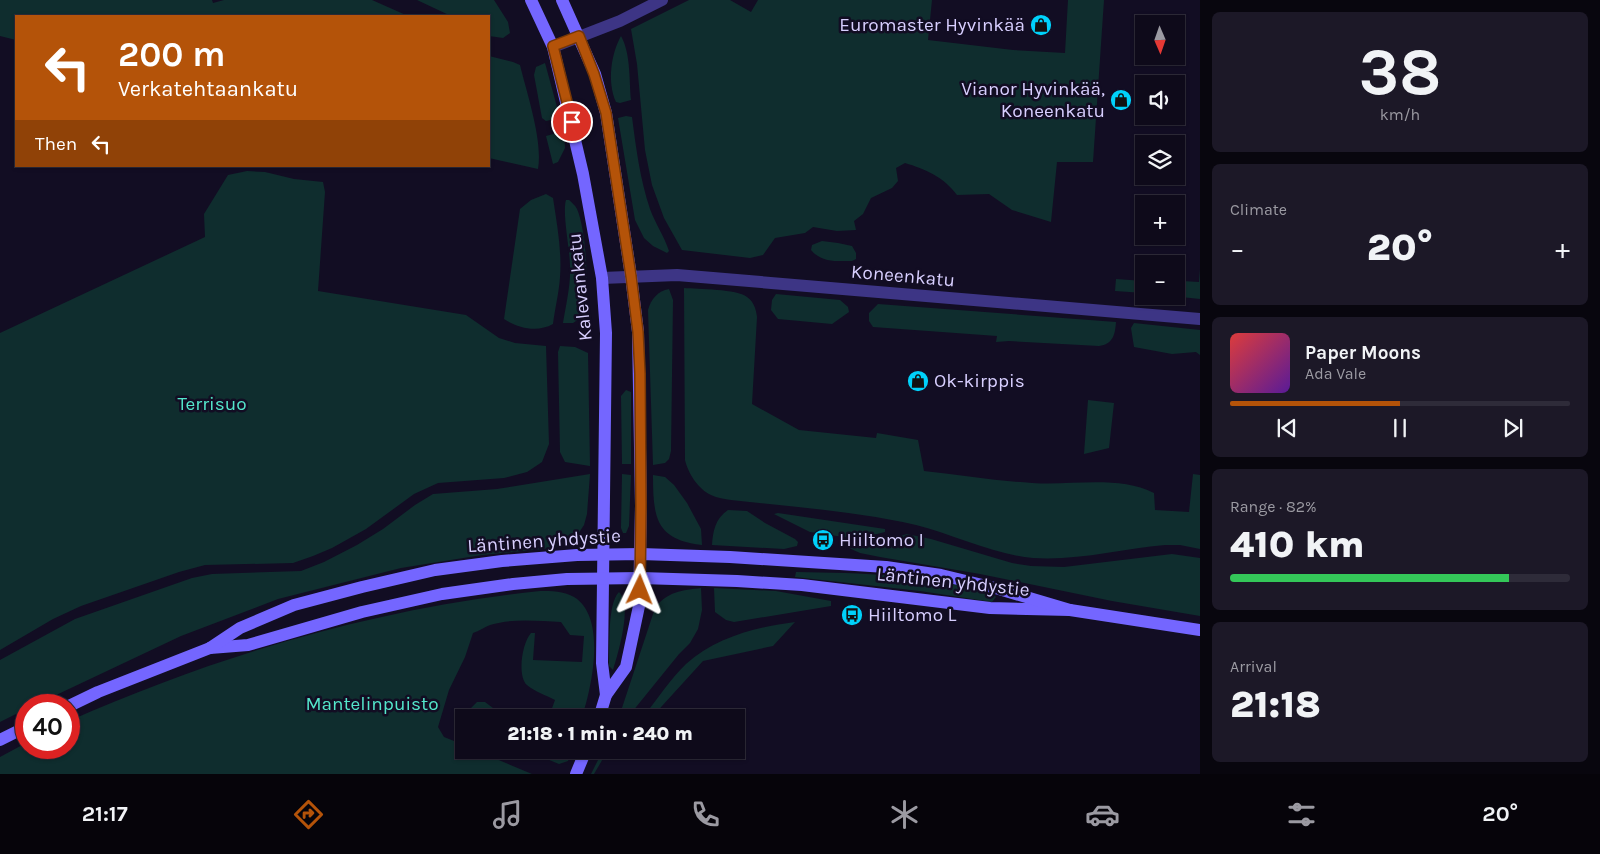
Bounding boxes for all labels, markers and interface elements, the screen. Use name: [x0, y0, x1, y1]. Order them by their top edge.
shop icon: Euromaster Hyvinkää: [1029, 13, 1053, 37]
place label: Euromaster Hyvinkää: [839, 14, 1025, 36]
north arrow: [1135, 15, 1185, 65]
map controls: [1135, 15, 1185, 305]
text: 200 m: [118, 34, 226, 75]
text: 38: [1359, 34, 1441, 110]
icon: left: [35, 35, 100, 100]
button: sound: [1135, 75, 1185, 125]
text: Verkatehtaankatu: [118, 76, 298, 102]
place label: Vianor Hyvinkää, Koneenkatu: [961, 78, 1105, 122]
shop icon: Vianor Hyvinkää, Koneenkatu: [1109, 88, 1133, 112]
pin: [551, 101, 593, 143]
text: km/h: [1380, 105, 1420, 124]
icon: arrive: [558, 108, 586, 136]
icon: left: [87, 130, 115, 158]
text: Then: [35, 133, 77, 155]
button: layers: [1135, 135, 1185, 185]
button: +: [1135, 195, 1185, 245]
text: Climate: [1230, 200, 1287, 219]
text: 20°: [1367, 225, 1433, 270]
street label: Kalevankatu: [563, 232, 597, 342]
text: −: [1230, 232, 1245, 265]
text: +: [1555, 232, 1570, 265]
button: −: [1135, 255, 1185, 305]
street label: Koneenkatu: [850, 261, 956, 291]
text: Paper Moons: [1305, 342, 1421, 364]
text: Ada Vale: [1305, 364, 1366, 383]
shop icon: Ok-kirppis: [906, 369, 930, 393]
place label: Ok-kirppis: [934, 370, 1025, 392]
park label: Terrisuo: [177, 393, 247, 415]
icon: previous: [1273, 414, 1301, 442]
icon: pause: [1386, 414, 1414, 442]
icon: next: [1499, 414, 1527, 442]
text: Range · 82%: [1230, 497, 1317, 516]
text: 410 km: [1230, 522, 1365, 567]
street label: Läntinen yhdystie: [467, 525, 621, 557]
bus stop icon: Hiiltomo I: [811, 528, 835, 552]
place label: Hiiltomo I: [839, 529, 924, 551]
position arrow: [613, 563, 665, 615]
street label: Läntinen yhdystie: [875, 563, 1031, 601]
bus stop icon: Hiiltomo L: [840, 603, 864, 627]
place label: Hiiltomo L: [868, 604, 957, 626]
text: Arrival: [1230, 657, 1277, 676]
text: 21:18: [1230, 682, 1321, 727]
park label: Mantelinpuisto: [305, 693, 439, 715]
speed limit sign: 40: [15, 694, 80, 759]
text: 21:18 · 1 min · 240 m: [507, 723, 693, 745]
icon: directions: [291, 797, 326, 832]
icon: music: [490, 797, 525, 832]
icon: phone: [688, 797, 723, 832]
icon: climate: [887, 797, 922, 832]
icon: car: [1085, 797, 1120, 832]
icon: filters: [1284, 797, 1319, 832]
text: 21:17: [82, 801, 128, 827]
text: 20°: [1482, 801, 1518, 827]

